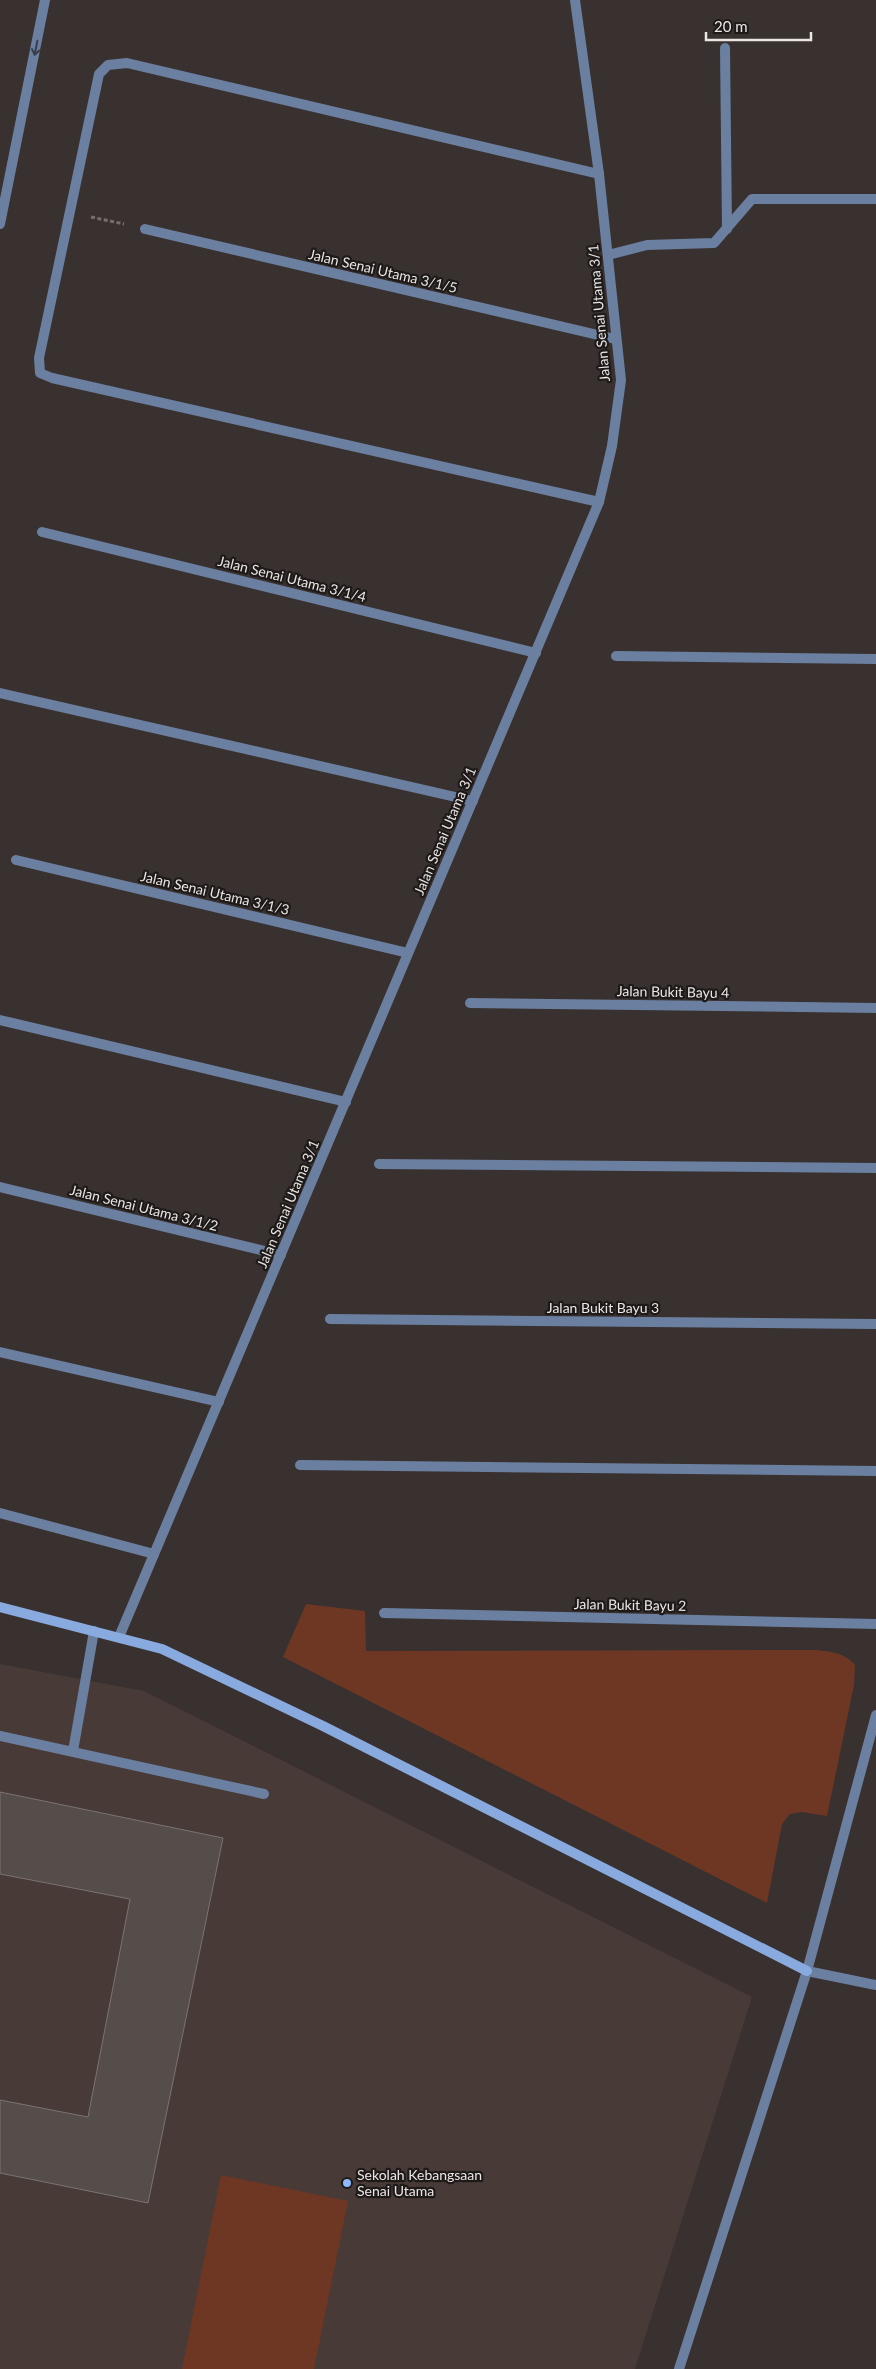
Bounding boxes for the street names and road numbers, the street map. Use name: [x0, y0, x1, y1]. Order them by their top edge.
street label: Jalan Senai Utama 3/1: [584, 244, 613, 382]
street label: Jalan Senai Utama 3/1/5: [307, 245, 459, 296]
street label: Jalan Senai Utama 3/1/4: [216, 552, 368, 605]
street label: Jalan Senai Utama 3/1: [410, 764, 479, 897]
street label: Jalan Senai Utama 3/1/3: [139, 867, 291, 918]
street label: Jalan Bukit Bayu 4: [617, 982, 729, 1001]
street label: Jalan Senai Utama 3/1: [253, 1137, 322, 1270]
street label: Jalan Senai Utama 3/1/2: [68, 1181, 220, 1234]
street label: Jalan Bukit Bayu 3: [547, 1299, 659, 1316]
street label: Jalan Bukit Bayu 2: [574, 1595, 686, 1614]

